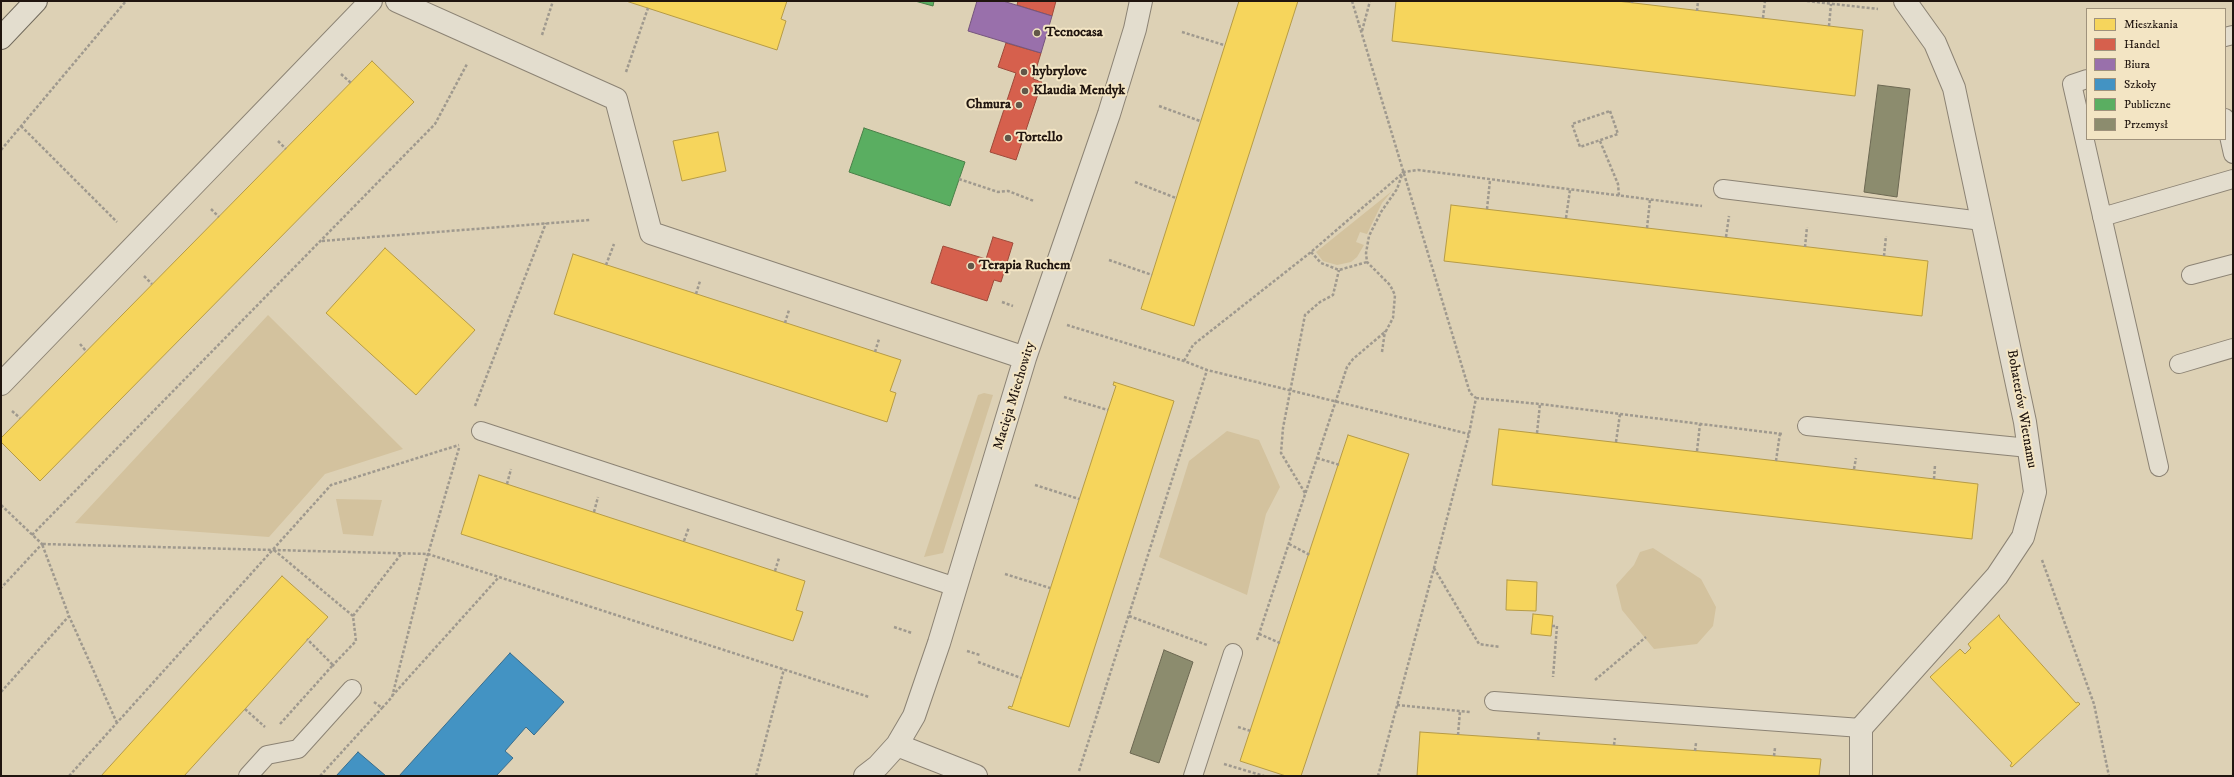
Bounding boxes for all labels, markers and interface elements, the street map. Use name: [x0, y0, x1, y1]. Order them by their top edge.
legend: [2086, 8, 2226, 140]
text: Mieszkania: [2124, 17, 2178, 32]
place label: Tecnocasa: [1045, 25, 1103, 41]
marker: Tecnocasa: [1032, 28, 1042, 38]
text: Handel: [2124, 37, 2160, 52]
text: Biura: [2124, 57, 2150, 72]
place label: hybrylove: [1032, 64, 1087, 80]
marker: hybrylove: [1019, 67, 1029, 77]
text: Szkoły: [2124, 77, 2156, 92]
place label: Klaudia Mendyk: [1033, 83, 1125, 99]
marker: Klaudia Mendyk: [1020, 86, 1030, 96]
place label: Chmura: [966, 97, 1011, 113]
text: Publiczne: [2124, 97, 2171, 112]
marker: Chmura: [1014, 100, 1024, 110]
text: Przemysł: [2124, 117, 2168, 132]
place label: Tortello: [1016, 130, 1063, 146]
marker: Tortello: [1003, 133, 1013, 143]
place label: Terapia Ruchem: [979, 258, 1070, 274]
marker: Terapia Ruchem: [966, 261, 976, 271]
street label: Macieja Miechowity: [991, 340, 1039, 452]
street label: Bohaterów Wietnamu: [2002, 348, 2040, 470]

